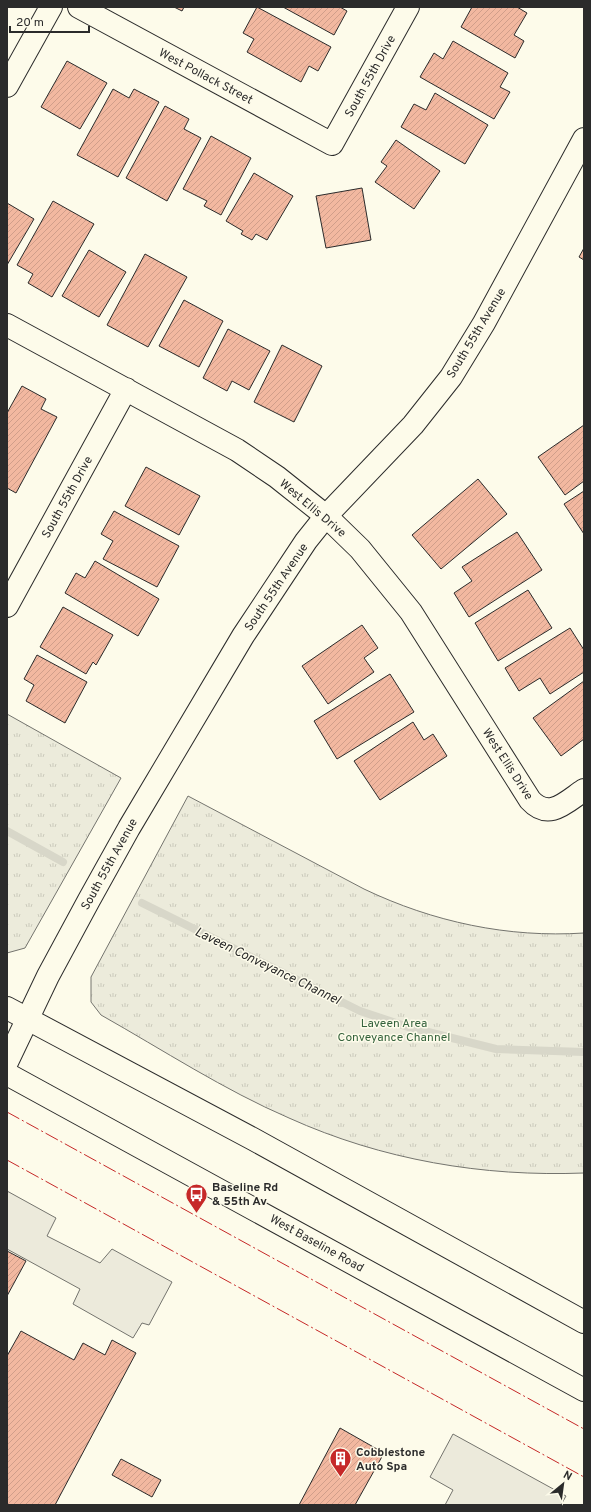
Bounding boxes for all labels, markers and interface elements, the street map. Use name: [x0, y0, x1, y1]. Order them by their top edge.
scale bar: [10, 8, 89, 34]
text: 20 m: [16, 15, 44, 31]
street label: South 55th Drive: [342, 33, 400, 120]
street label: West Pollack Street: [156, 45, 255, 108]
street label: South 55th Avenue: [444, 285, 510, 382]
street label: South 55th Drive: [39, 454, 97, 541]
street label: West Ellis Drive: [276, 476, 349, 541]
street label: South 55th Avenue: [241, 541, 312, 635]
street label: West Ellis Drive: [478, 726, 536, 803]
street label: South 55th Avenue: [78, 816, 142, 913]
water label: Laveen Conveyance Channel: [192, 925, 343, 1009]
park label: Laveen Area Conveyance Channel: [338, 1016, 450, 1046]
place label: Baseline Rd & 55th Av: [212, 1180, 278, 1210]
bus stop icon: Baseline Rd & 55th Av: [183, 1181, 209, 1214]
street label: West Baseline Road: [267, 1211, 367, 1276]
place label: Cobblestone Auto Spa: [356, 1445, 426, 1475]
building icon: Cobblestone Auto Spa: [328, 1446, 354, 1479]
north arrow: [543, 1464, 583, 1504]
text: N: [561, 1468, 574, 1484]

